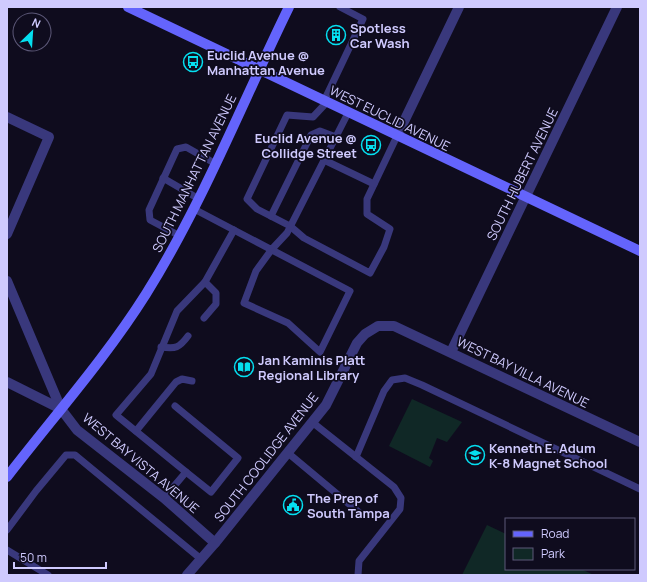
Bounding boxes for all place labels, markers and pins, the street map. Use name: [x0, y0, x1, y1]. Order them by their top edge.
place label: Spotless Car Wash: [350, 19, 410, 52]
building icon: Spotless Car Wash: [325, 24, 347, 46]
place label: Euclid Avenue @ Manhattan Avenue: [207, 46, 325, 79]
bus stop icon: Euclid Avenue @ Manhattan Avenue: [182, 51, 204, 73]
place label: Euclid Avenue @ Collidge Street: [255, 129, 357, 162]
bus stop icon: Euclid Avenue @ Collidge Street: [360, 134, 382, 156]
place label: Jan Kaminis Platt Regional Library: [258, 351, 365, 384]
library icon: Jan Kaminis Platt Regional Library: [233, 356, 255, 378]
place label: Kenneth E. Adum K-8 Magnet School: [489, 439, 607, 472]
school or university icon: Kenneth E. Adum K-8 Magnet School: [464, 444, 486, 466]
place label: The Prep of South Tampa: [307, 489, 390, 522]
public building icon: The Prep of South Tampa: [282, 494, 304, 516]

